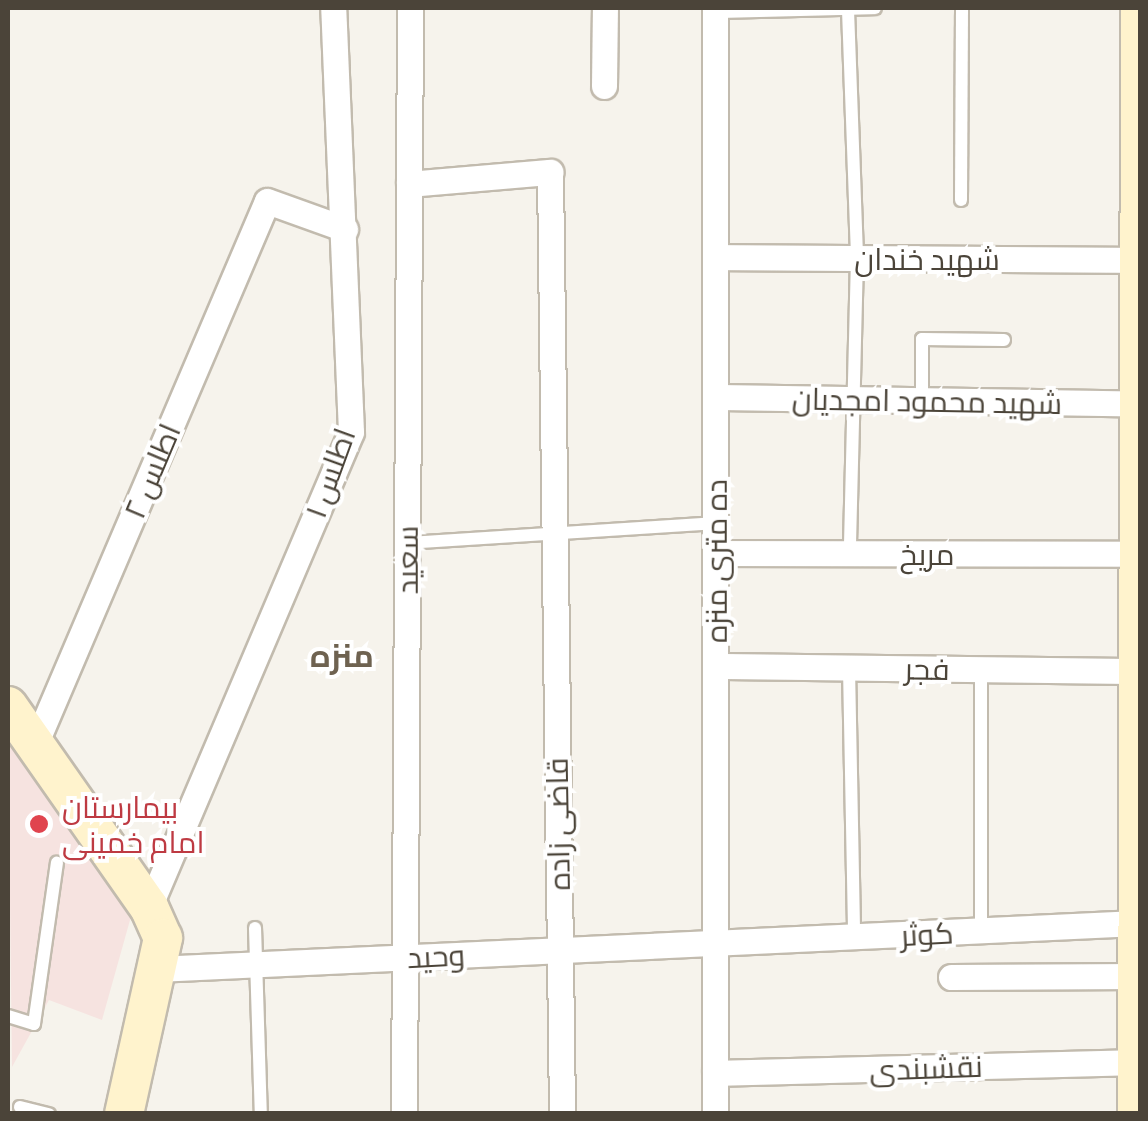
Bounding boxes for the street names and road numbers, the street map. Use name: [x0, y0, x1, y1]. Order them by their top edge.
street label: شهید خندان: [854, 241, 1000, 277]
street label: شهید محمود امجدیان: [791, 381, 1063, 421]
street label: اطلس ۲: [116, 418, 188, 524]
street label: اطلس ۱: [297, 423, 363, 523]
street label: ده متری منزه: [698, 479, 734, 643]
street label: سعید: [389, 526, 425, 594]
street label: مریخ: [899, 536, 955, 572]
street label: فجر: [904, 651, 950, 687]
street label: قاضی زاده: [539, 757, 577, 891]
street label: کوثر: [900, 915, 954, 953]
street label: وحید: [406, 937, 466, 975]
street label: نقشبندی: [869, 1048, 983, 1088]

